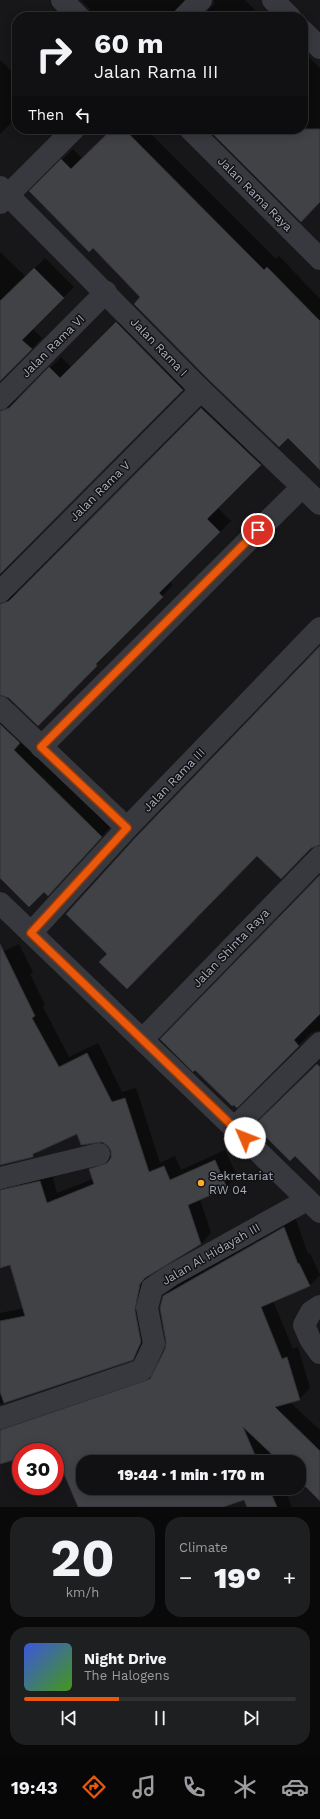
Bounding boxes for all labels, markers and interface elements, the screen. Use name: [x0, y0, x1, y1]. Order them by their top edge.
text: 60 m: [94, 27, 164, 60]
icon: right: [28, 28, 80, 80]
text: Jalan Rama III: [94, 61, 218, 82]
icon: left: [72, 104, 94, 126]
text: Then: [28, 106, 64, 124]
street label: Jalan Rama Raya: [215, 154, 295, 234]
street label: Jalan Rama VI: [19, 312, 87, 380]
street label: Jalan Rama I: [128, 315, 190, 379]
street label: Jalan Rama V: [67, 458, 133, 524]
pin: [241, 513, 275, 547]
icon: arrive: [247, 519, 269, 541]
street label: Jalan Rama III: [140, 745, 208, 815]
street label: Jalan Shinta Raya: [190, 906, 272, 990]
position arrow: [224, 1117, 266, 1159]
place label: Sekretariat RW 04: [209, 1169, 273, 1197]
marker: Sekretariat RW 04: [196, 1178, 206, 1188]
street label: Jalan Al Hidayah III: [159, 1220, 263, 1288]
speed limit sign: 30: [12, 1443, 64, 1495]
text: 19:44 · 1 min · 170 m: [118, 1466, 264, 1484]
text: 20: [50, 1528, 115, 1589]
text: Climate: [179, 1540, 228, 1555]
text: 19°: [214, 1560, 261, 1595]
text: −: [179, 1565, 192, 1590]
text: +: [283, 1565, 296, 1590]
text: km/h: [66, 1585, 99, 1600]
text: Night Drive: [84, 1650, 167, 1668]
text: The Halogens: [84, 1668, 170, 1683]
icon: previous: [58, 1707, 80, 1729]
icon: pause: [149, 1707, 171, 1729]
icon: next: [240, 1707, 262, 1729]
icon: directions: [80, 1773, 108, 1801]
icon: music: [130, 1773, 158, 1801]
icon: phone: [180, 1773, 208, 1801]
icon: climate: [231, 1773, 259, 1801]
icon: car: [281, 1773, 309, 1801]
text: 19:43: [11, 1777, 58, 1798]

